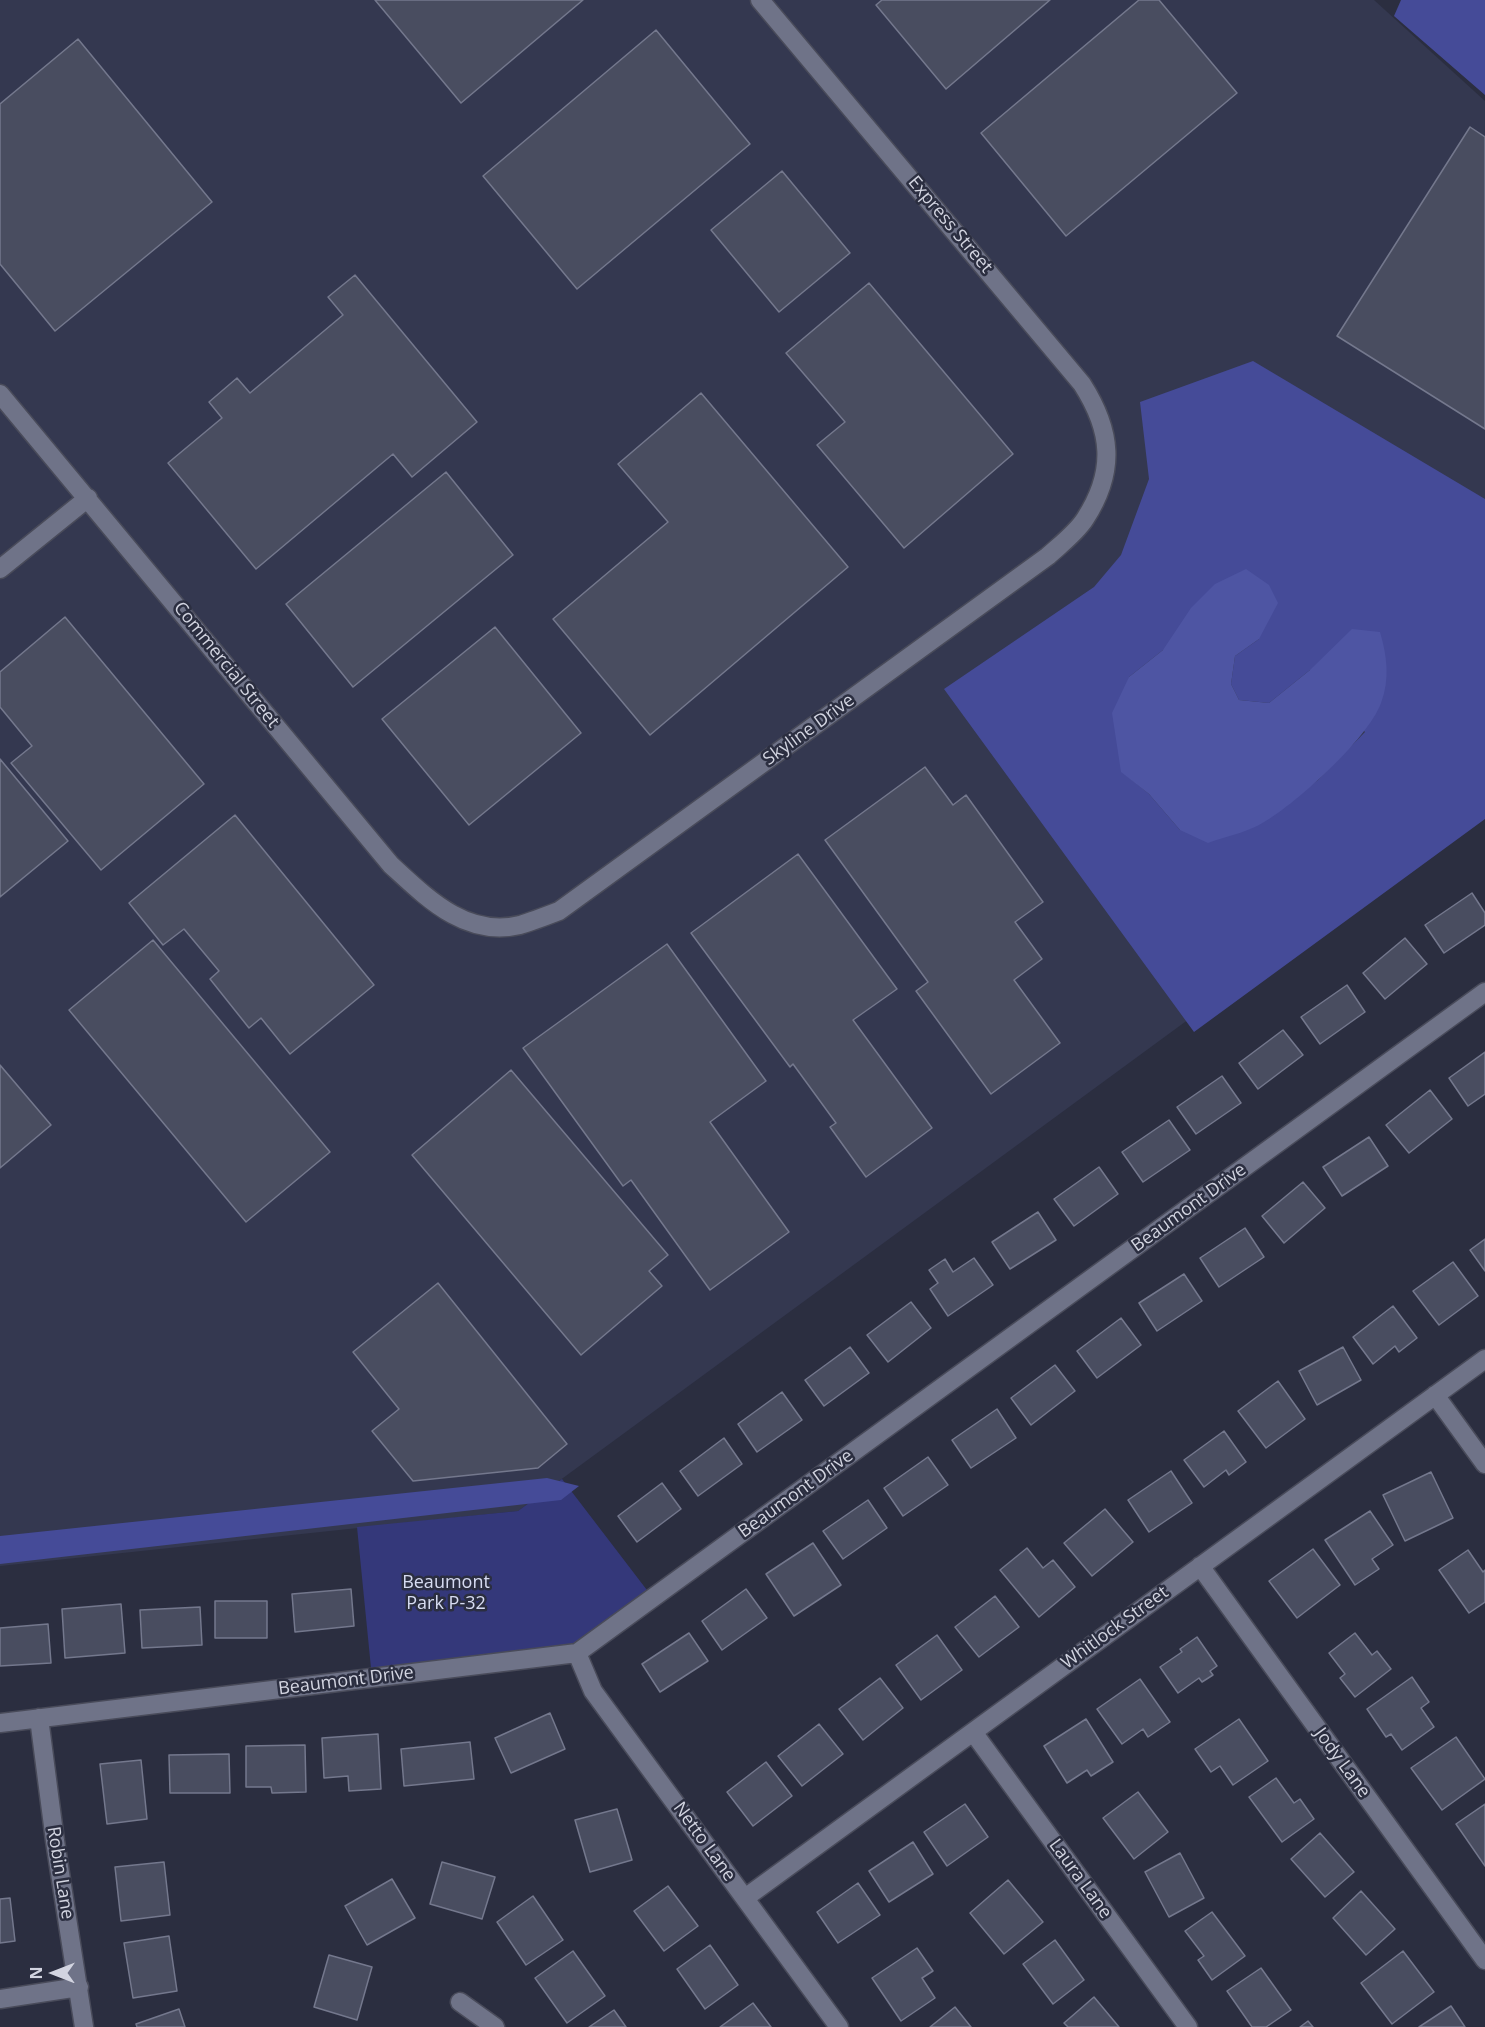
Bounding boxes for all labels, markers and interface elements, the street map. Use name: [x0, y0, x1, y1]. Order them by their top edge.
street label: Express Street: [903, 172, 997, 278]
street label: Commercial Street: [169, 598, 283, 732]
street label: Skyline Drive: [759, 690, 859, 770]
street label: Beaumont Drive: [1127, 1159, 1251, 1257]
street label: Beaumont Drive: [734, 1445, 858, 1543]
park label: Beaumont Park P-32: [402, 1572, 490, 1614]
street label: Whitlock Street: [1057, 1582, 1173, 1674]
street label: Beaumont Drive: [277, 1662, 415, 1700]
street label: Jody Lane: [1309, 1724, 1375, 1802]
street label: Netto Lane: [668, 1798, 740, 1886]
street label: Robin Lane: [42, 1825, 78, 1921]
street label: Laura Lane: [1044, 1835, 1116, 1923]
north arrow: [24, 1943, 84, 2003]
text: N: [25, 1967, 47, 1980]

